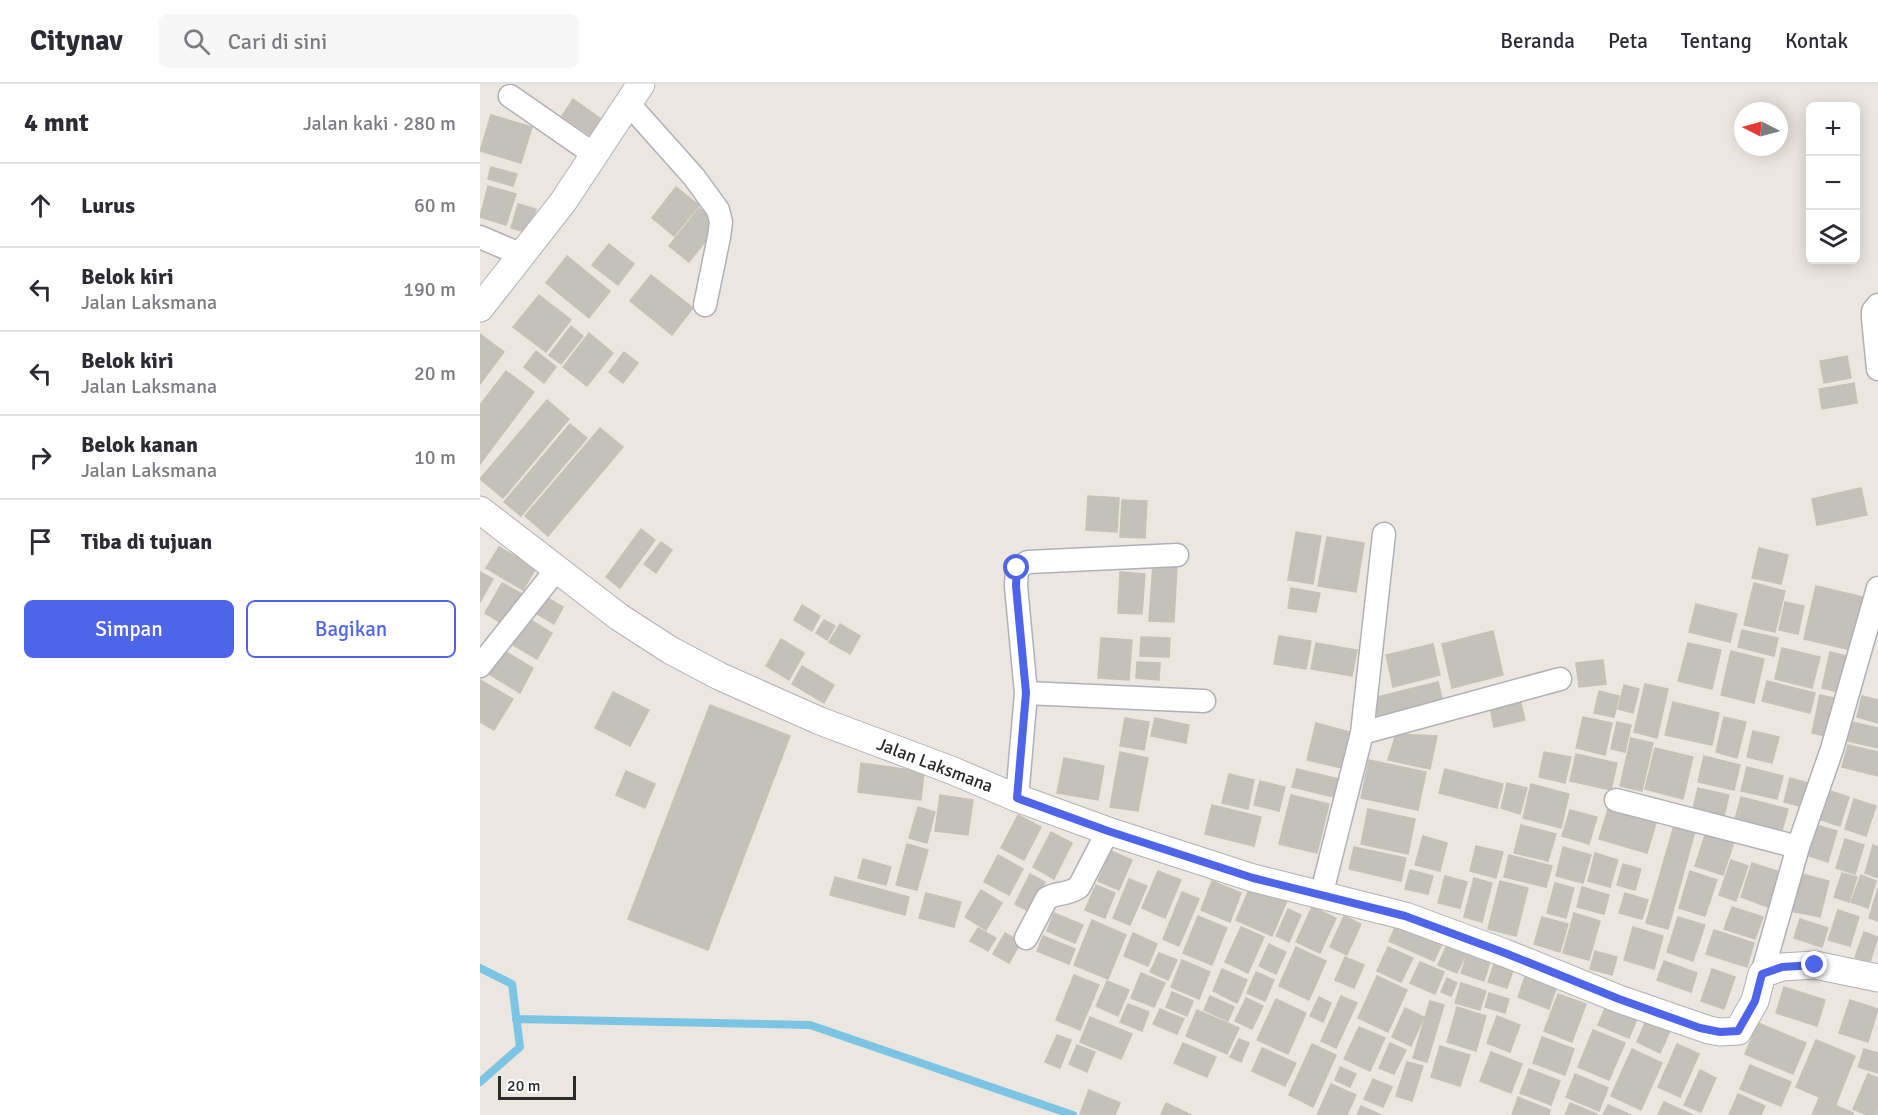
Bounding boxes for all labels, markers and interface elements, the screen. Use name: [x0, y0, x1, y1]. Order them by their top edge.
search box: [159, 14, 579, 68]
text: Citynav: [30, 24, 123, 58]
icon: search: [180, 25, 213, 58]
text: Cari di sini: [228, 28, 327, 55]
text: Beranda: [1500, 28, 1575, 54]
text: Peta: [1608, 28, 1648, 54]
text: Tentang: [1681, 28, 1752, 54]
text: Kontak: [1785, 28, 1848, 54]
north arrow: [1734, 102, 1788, 156]
map controls: [1806, 102, 1860, 264]
button: +: [1806, 102, 1860, 156]
text: 4 mnt: [24, 107, 89, 139]
text: Jalan kaki · 280 m: [303, 111, 456, 136]
button: −: [1806, 156, 1860, 210]
icon: ahead: [24, 189, 57, 222]
text: Lurus: [81, 192, 135, 219]
text: 60 m: [414, 193, 456, 218]
button: layers: [1806, 210, 1860, 264]
text: Belok kiri: [81, 263, 174, 290]
icon: left: [24, 273, 57, 306]
text: 190 m: [403, 277, 456, 302]
text: Jalan Laksmana: [81, 290, 217, 315]
text: Belok kiri: [81, 347, 174, 374]
icon: left: [24, 357, 57, 390]
text: 20 m: [414, 361, 456, 386]
text: Jalan Laksmana: [81, 374, 217, 399]
text: Belok kanan: [81, 431, 198, 458]
icon: right: [24, 441, 57, 474]
text: 10 m: [414, 445, 456, 470]
text: Jalan Laksmana: [81, 458, 217, 483]
icon: arrive: [24, 525, 57, 558]
text: Tiba di tujuan: [81, 528, 212, 555]
route start: [1003, 554, 1029, 580]
button: Simpan: [24, 600, 234, 658]
button: Bagikan: [246, 600, 456, 658]
street label: Jalan Laksmana: [874, 733, 996, 797]
route end: [1801, 951, 1827, 977]
scale bar: [498, 1073, 576, 1100]
text: 20 m: [507, 1076, 541, 1096]

